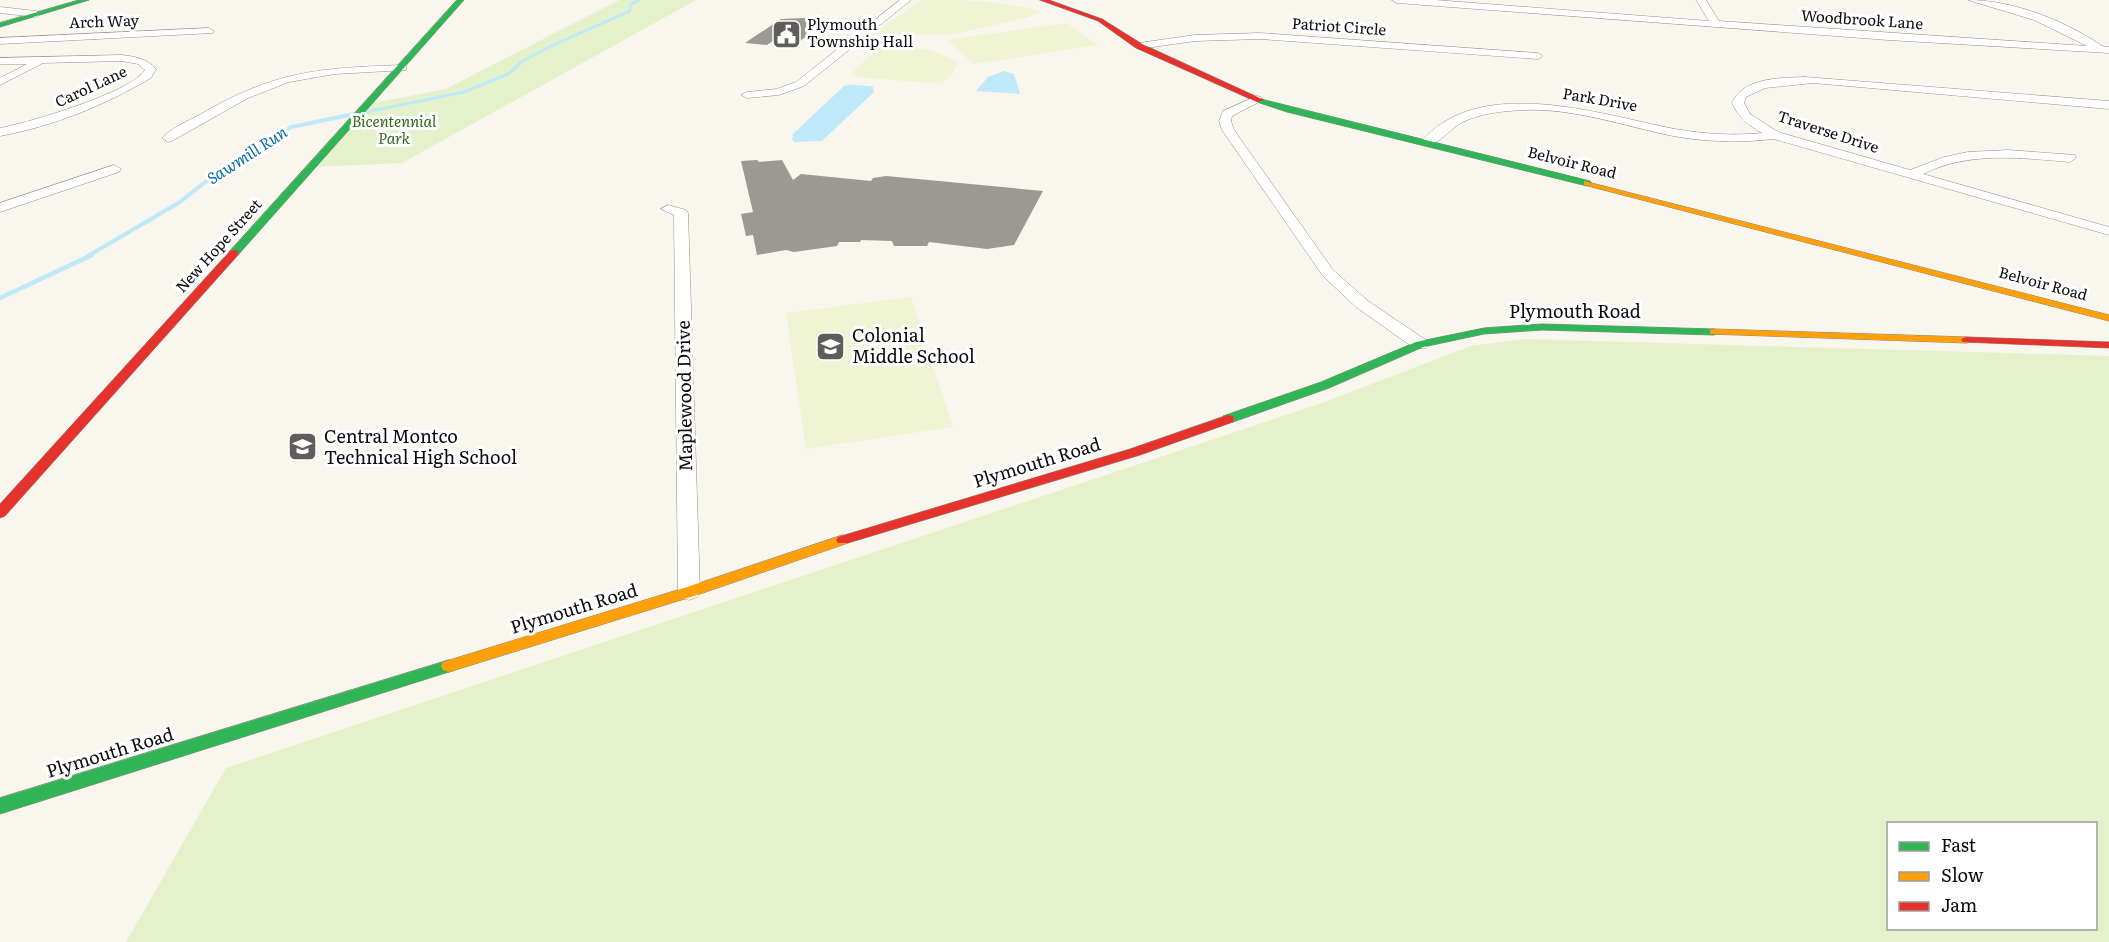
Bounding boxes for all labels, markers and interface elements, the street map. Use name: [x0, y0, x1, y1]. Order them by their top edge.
street label: Woodbrook Lane: [1800, 3, 1924, 34]
street label: Arch Way: [69, 8, 140, 33]
street label: Patriot Circle: [1291, 11, 1387, 40]
place label: Plymouth Township Hall: [807, 12, 913, 52]
public building icon: Plymouth Township Hall: [770, 18, 802, 50]
street label: Carol Lane: [51, 59, 130, 112]
street label: Park Drive: [1561, 81, 1640, 116]
street label: Traverse Drive: [1775, 103, 1882, 158]
park label: Bicentennial Park: [352, 109, 437, 149]
water label: Sawmill Run: [202, 119, 292, 189]
street label: Belvoir Road: [1526, 139, 1619, 184]
street label: New Hope Street: [169, 193, 266, 297]
street label: Belvoir Road: [1997, 260, 2090, 305]
street label: Plymouth Road: [1509, 297, 1641, 324]
street label: Maplewood Drive: [669, 320, 698, 472]
place label: Colonial Middle School: [852, 321, 975, 369]
school or university icon: Colonial Middle School: [815, 330, 847, 362]
place label: Central Montco Technical High School: [324, 422, 517, 470]
street label: Plymouth Road: [970, 429, 1104, 494]
school or university icon: Central Montco Technical High School: [287, 431, 319, 463]
street label: Plymouth Road: [507, 575, 641, 640]
street label: Plymouth Road: [43, 719, 177, 784]
legend: [1887, 822, 2097, 930]
text: Fast: [1941, 831, 1977, 858]
text: Slow: [1941, 861, 1984, 888]
text: Jam: [1941, 891, 1977, 918]

